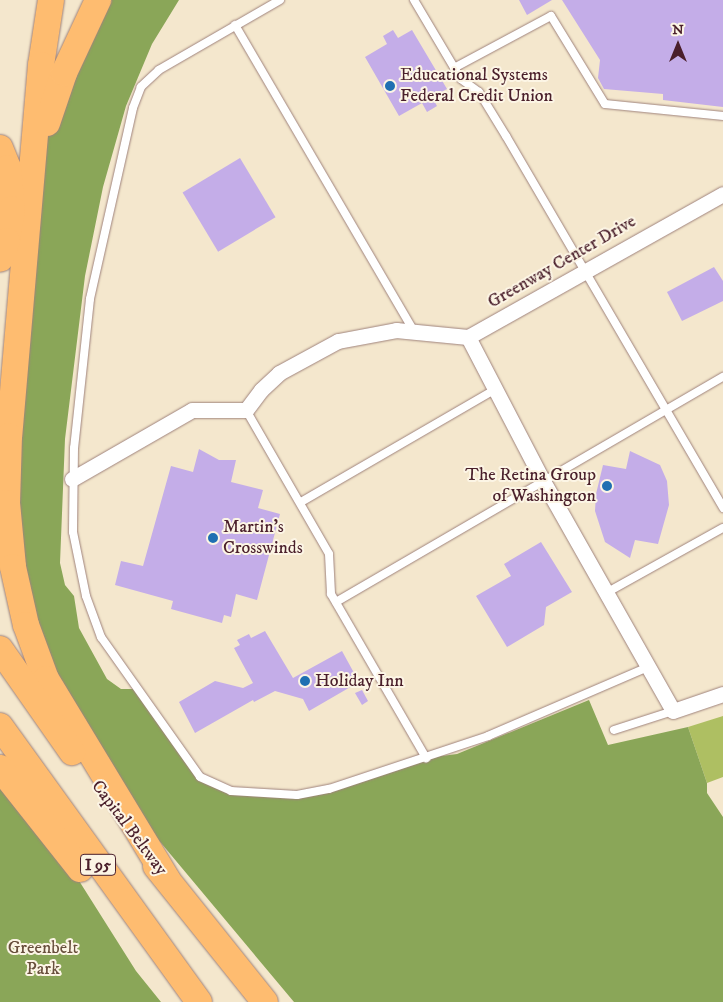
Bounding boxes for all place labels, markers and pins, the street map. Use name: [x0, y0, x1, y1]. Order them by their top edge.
place label: Educational Systems Federal Credit Union: [400, 65, 553, 108]
marker: Educational Systems Federal Credit Union: [384, 80, 396, 92]
place label: The Retina Group of Washington: [465, 465, 596, 508]
marker: The Retina Group of Washington: [600, 479, 614, 493]
place label: Martin's Crosswinds: [223, 517, 303, 560]
marker: Martin's Crosswinds: [207, 532, 219, 544]
place label: Holiday Inn: [315, 670, 404, 692]
marker: Holiday Inn: [299, 675, 311, 687]

